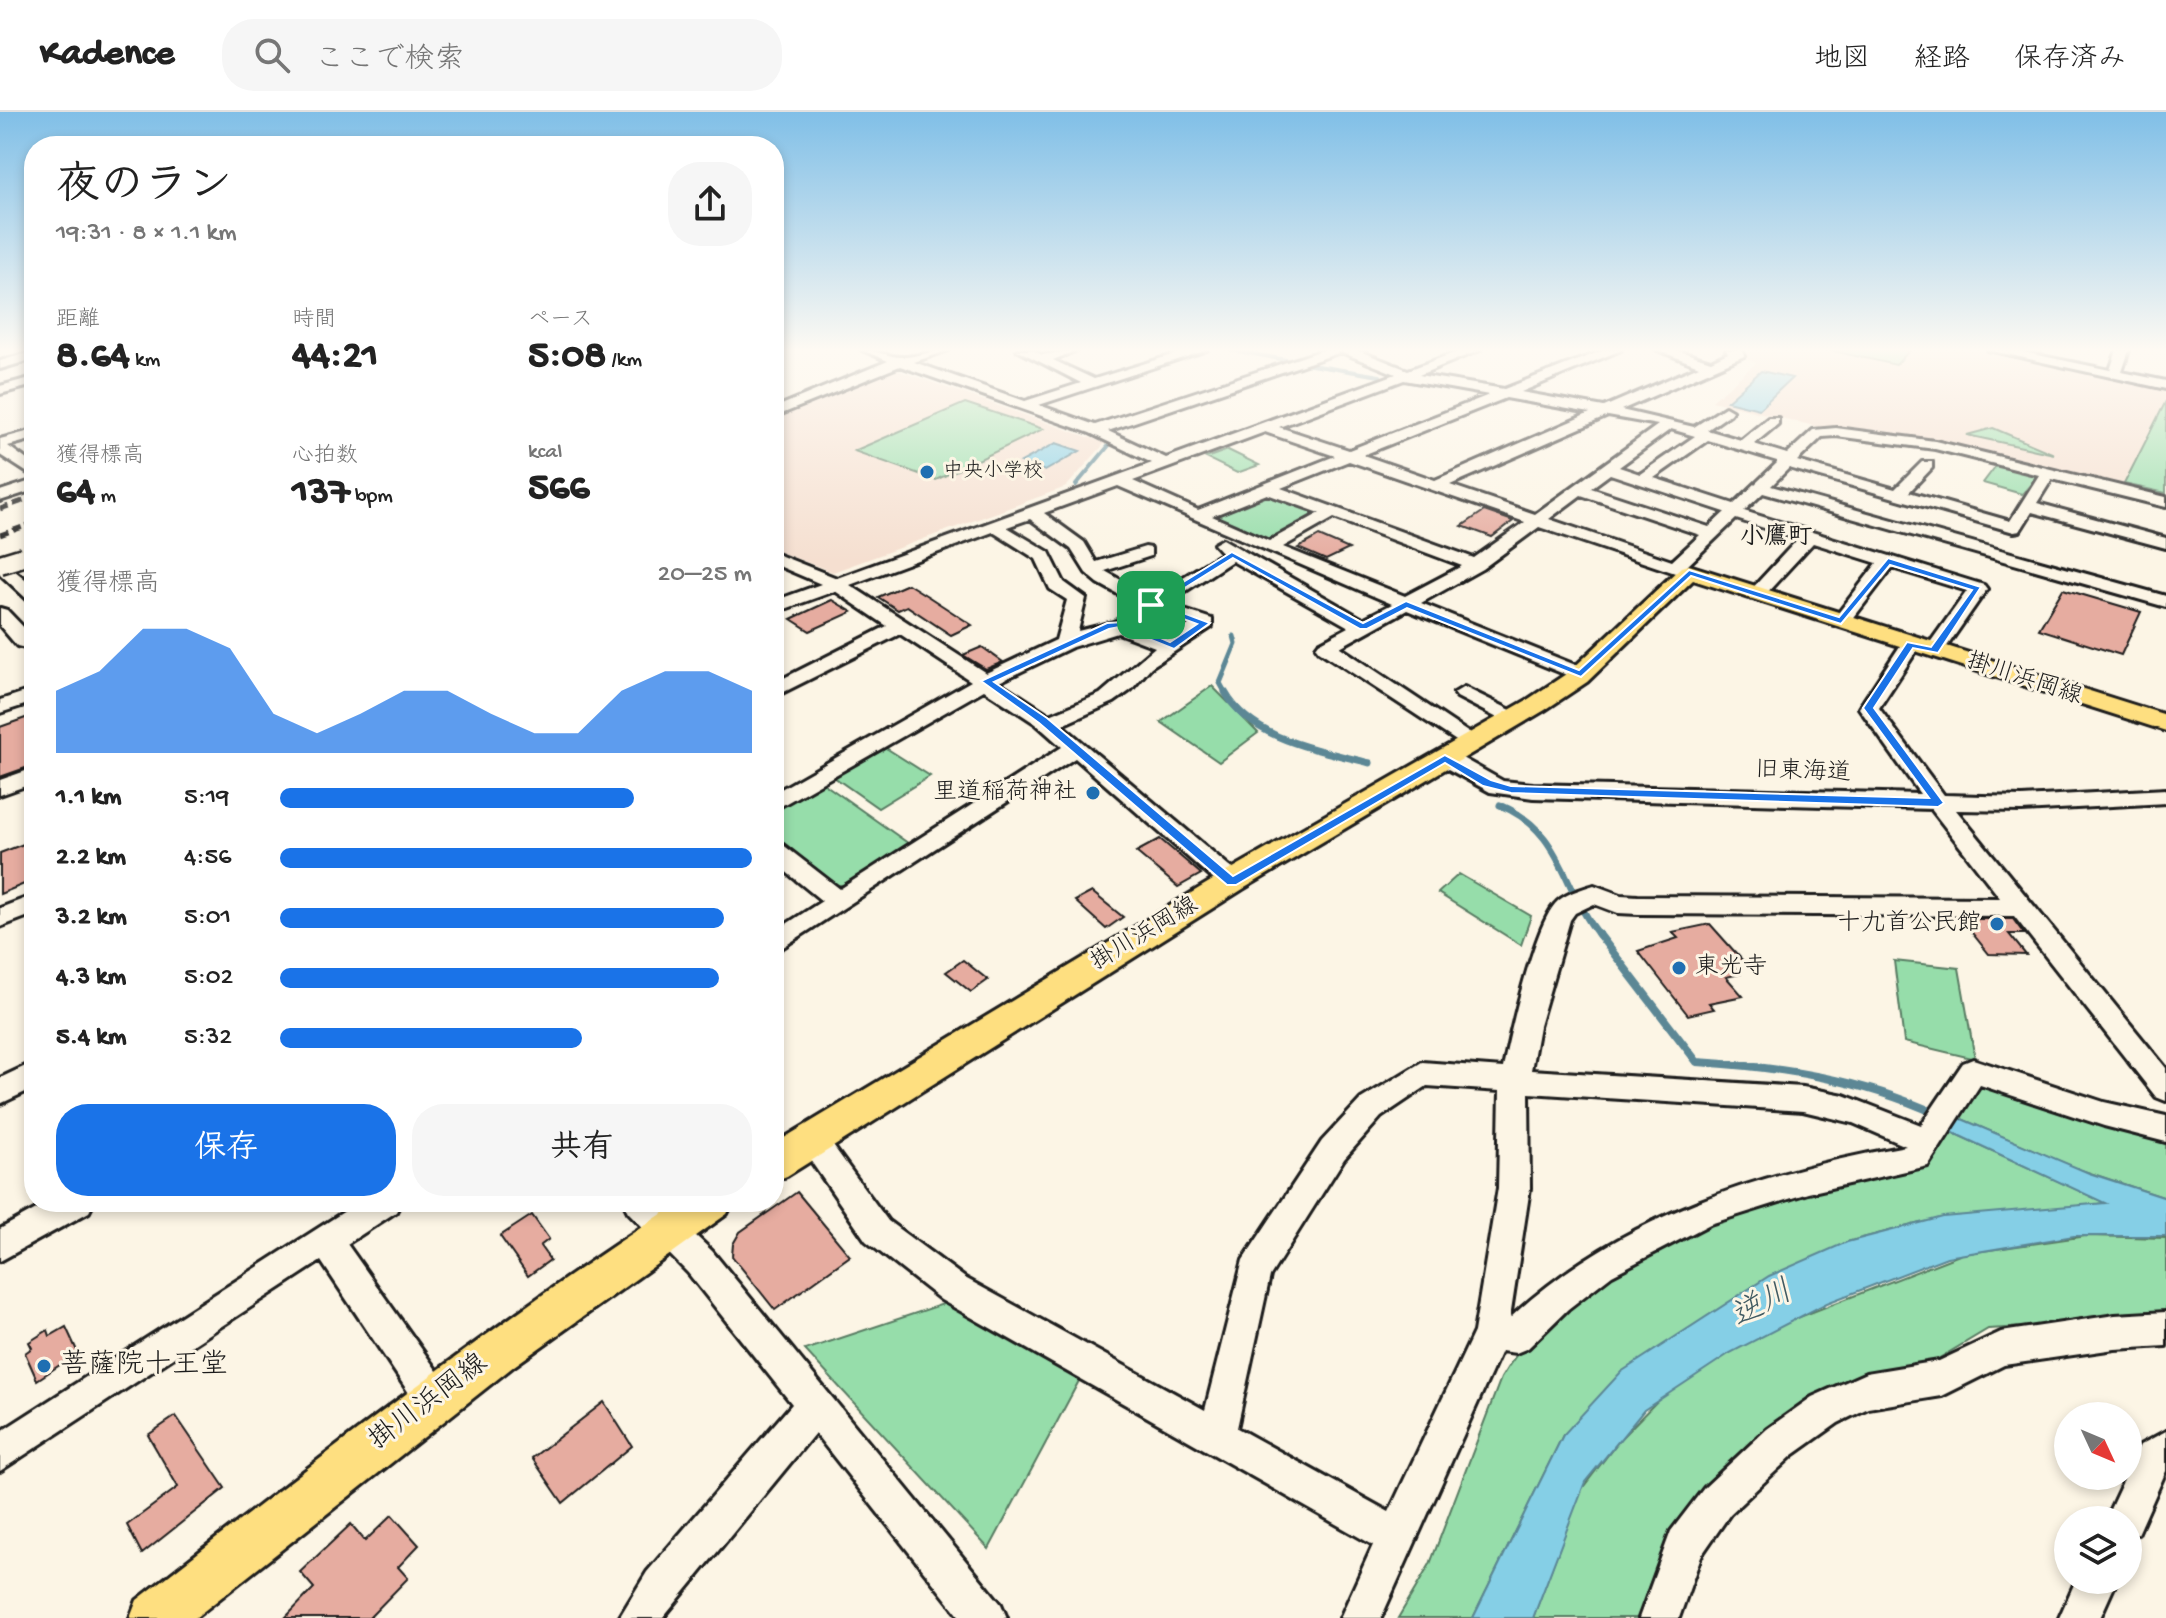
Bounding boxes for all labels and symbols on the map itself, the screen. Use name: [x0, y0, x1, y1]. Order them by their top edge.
place label: 中央小学校: [943, 459, 1043, 484]
marker: 中央小学校: [918, 463, 936, 481]
district label: 小鷹町: [1740, 523, 1812, 553]
pin: [1117, 571, 1185, 639]
street label: 掛川浜岡線: [1962, 647, 2086, 712]
street label: 旧東海道: [1755, 756, 1852, 789]
place label: 里道稲荷神社: [933, 778, 1077, 808]
marker: 里道稲荷神社: [1084, 784, 1102, 802]
street label: 掛川浜岡線: [1086, 891, 1204, 978]
place label: 十九首公民館: [1837, 909, 1981, 939]
marker: 十九首公民館: [1988, 915, 2006, 933]
place label: 東光寺: [1695, 953, 1767, 983]
marker: 東光寺: [1670, 959, 1688, 977]
water label: 逆川: [1725, 1273, 1800, 1338]
street label: 掛川浜岡線: [363, 1347, 495, 1458]
place label: 菩薩院十王堂: [60, 1349, 228, 1383]
marker: 菩薩院十王堂: [35, 1357, 53, 1375]
north arrow: [2054, 1402, 2142, 1490]

